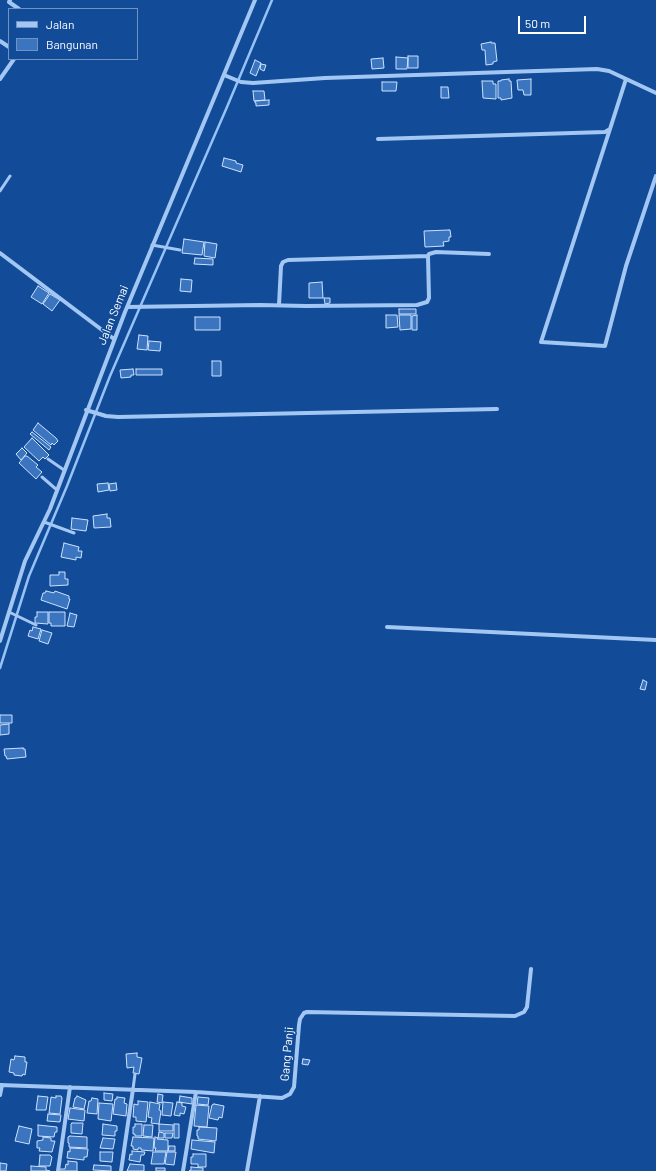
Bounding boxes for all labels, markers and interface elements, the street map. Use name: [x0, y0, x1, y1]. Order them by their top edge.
legend: [8, 8, 138, 60]
scale bar: [520, 8, 588, 34]
text: 50 m: [525, 16, 550, 30]
text: Jalan: [46, 17, 74, 31]
text: Bangunan: [46, 37, 98, 51]
street label: Jalan Semai: [94, 283, 132, 347]
street label: Gang Panji: [277, 1026, 297, 1082]

